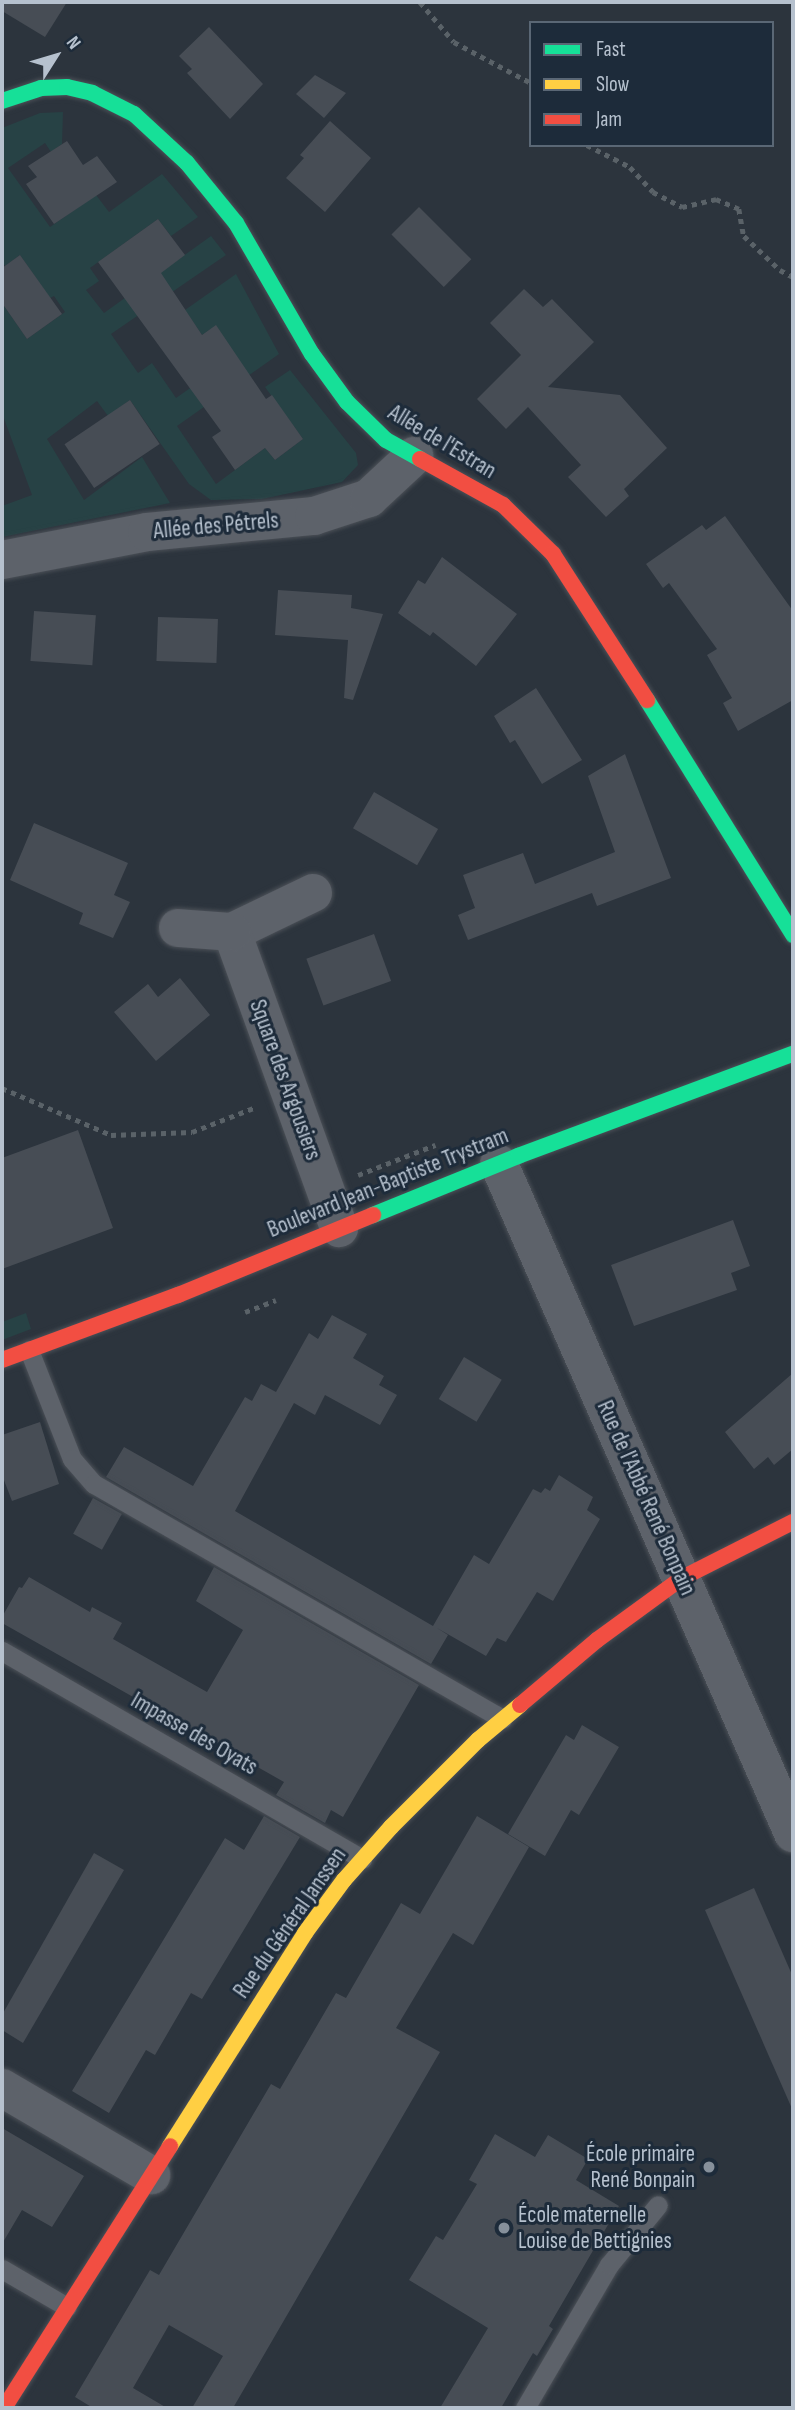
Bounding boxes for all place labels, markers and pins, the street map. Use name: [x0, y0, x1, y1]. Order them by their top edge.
place label: École primaire René Bonpain: [586, 2140, 695, 2194]
marker: École primaire René Bonpain: [701, 2159, 717, 2175]
place label: École maternelle Louise de Bettignies: [518, 2201, 672, 2255]
marker: École maternelle Louise de Bettignies: [496, 2220, 512, 2236]

